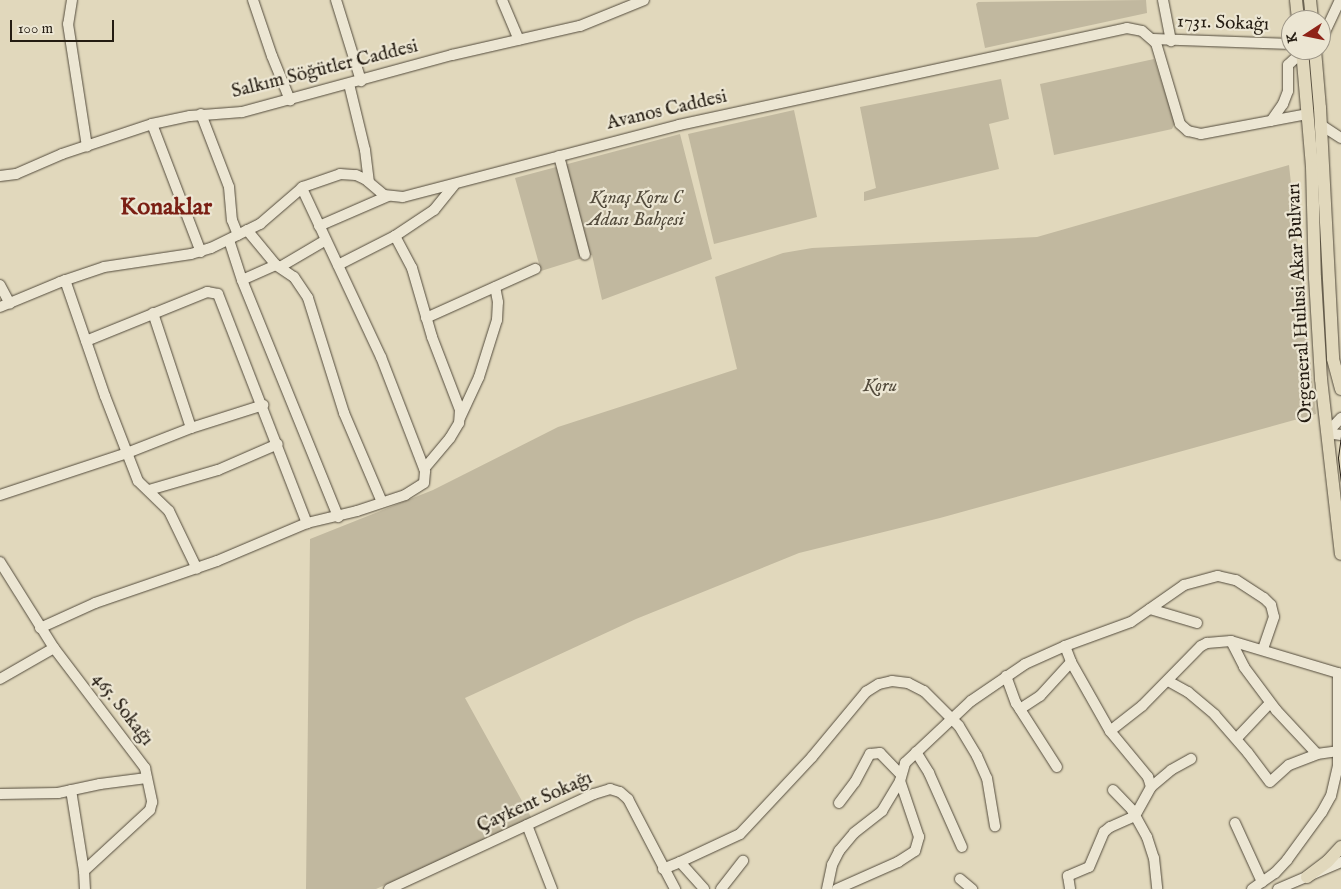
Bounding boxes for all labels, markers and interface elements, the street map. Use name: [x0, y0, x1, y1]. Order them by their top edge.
scale bar: [12, 10, 116, 42]
north arrow: [1281, 10, 1331, 60]
street label: 1731. Sokağı: [1177, 11, 1269, 37]
text: 100 m: [18, 19, 53, 38]
text: K: [1282, 31, 1302, 44]
street label: Salkım Söğütler Caddesi: [229, 36, 421, 104]
street label: Avanos Caddesi: [605, 86, 729, 136]
street label: Orgeneral Hulusi Akar Bulvarı: [1283, 182, 1319, 424]
park label: Kınaş Koru C Adası Bahçesi: [588, 188, 684, 232]
district label: Konaklar: [120, 194, 212, 222]
park label: Koru: [863, 376, 897, 398]
street label: 465. Sokağı: [87, 669, 157, 751]
street label: Çaykent Sokağı: [474, 767, 596, 839]

